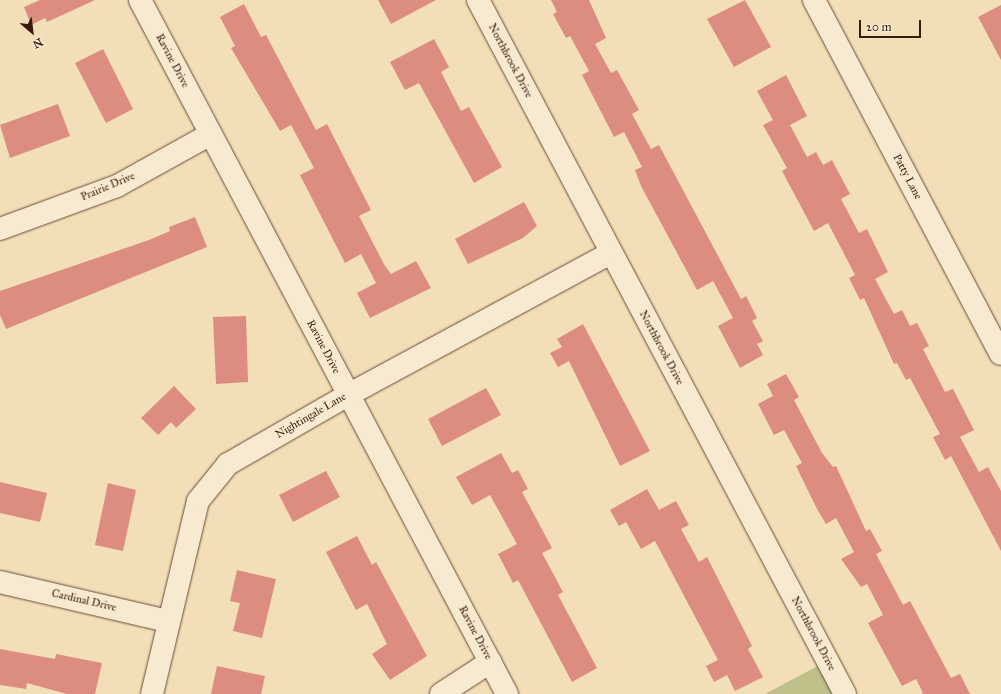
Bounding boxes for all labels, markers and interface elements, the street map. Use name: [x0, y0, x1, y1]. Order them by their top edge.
north arrow: [12, 12, 52, 52]
scale bar: [861, 12, 923, 38]
text: 20 m: [866, 20, 892, 34]
street label: Northbrook Drive: [485, 22, 535, 100]
street label: Ravine Drive: [152, 32, 192, 90]
text: N: [31, 35, 45, 51]
street label: Patty Lane: [890, 152, 924, 202]
street label: Prairie Drive: [79, 170, 137, 204]
street label: Northbrook Drive: [636, 309, 686, 387]
street label: Ravine Drive: [303, 318, 343, 376]
street label: Nightingale Lane: [273, 390, 349, 442]
street label: Cardinal Drive: [50, 587, 118, 615]
street label: Northbrook Drive: [788, 595, 838, 673]
street label: Ravine Drive: [455, 604, 495, 662]

